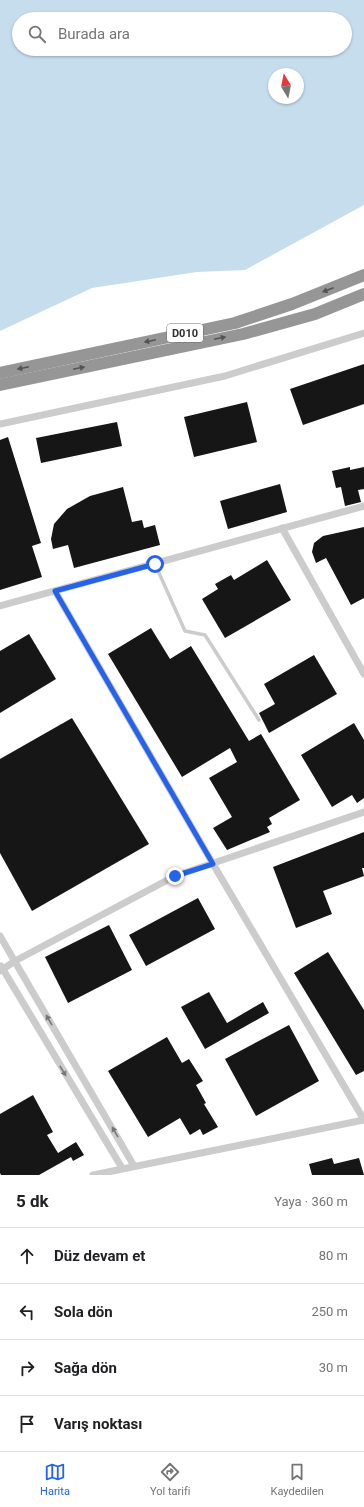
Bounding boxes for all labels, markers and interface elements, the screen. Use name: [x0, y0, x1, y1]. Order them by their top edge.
search box: [12, 12, 352, 56]
icon: search: [26, 23, 48, 45]
text: Burada ara: [58, 25, 130, 43]
north arrow: [268, 68, 304, 104]
one-way arrow: [322, 287, 334, 293]
road number: D010: [167, 324, 203, 342]
one-way arrow: [214, 335, 226, 341]
one-way arrow: [144, 338, 156, 344]
one-way arrow: [73, 365, 85, 371]
one-way arrow: [16, 366, 29, 372]
route start: [146, 555, 164, 573]
route end: [166, 867, 184, 885]
one-way arrow: [45, 1015, 53, 1025]
one-way arrow: [60, 1065, 67, 1077]
one-way arrow: [111, 1126, 118, 1138]
text: 5 dk: [16, 1191, 49, 1211]
text: Yaya · 360 m: [274, 1194, 348, 1209]
icon: ahead: [16, 1245, 38, 1267]
text: Düz devam et: [54, 1247, 145, 1265]
text: 80 m: [319, 1248, 348, 1263]
icon: left: [16, 1301, 38, 1323]
text: Sola dön: [54, 1303, 113, 1321]
text: 250 m: [311, 1304, 348, 1319]
icon: right: [16, 1357, 38, 1379]
text: Sağa dön: [54, 1359, 117, 1377]
text: 30 m: [319, 1360, 348, 1375]
icon: arrive: [16, 1413, 38, 1435]
text: Varış noktası: [54, 1415, 142, 1433]
tab: Harita: [40, 1461, 70, 1498]
tab: Yol tarifi: [150, 1461, 190, 1498]
tab: Kaydedilen: [270, 1461, 324, 1498]

